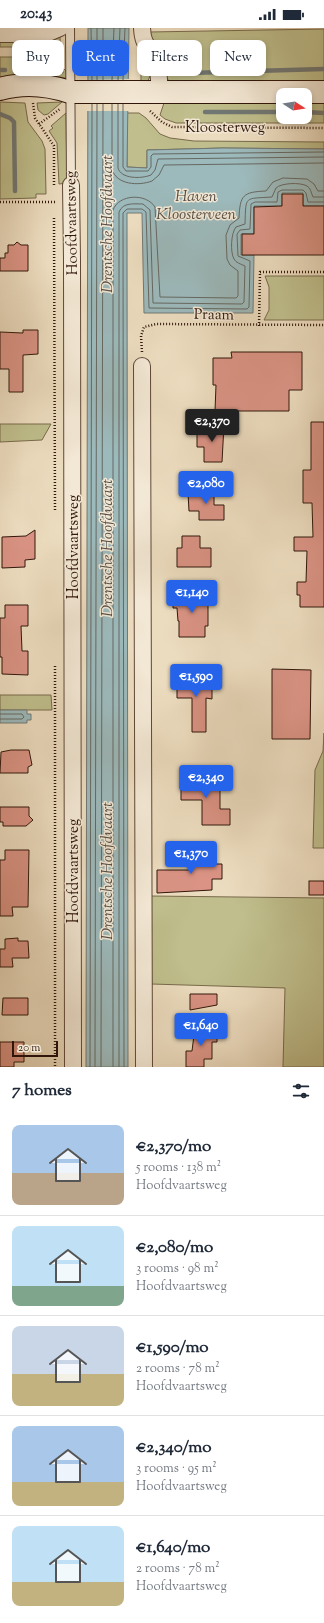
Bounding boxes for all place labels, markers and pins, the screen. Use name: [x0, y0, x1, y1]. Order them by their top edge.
pin: €2,370: [179, 409, 245, 443]
pin: €2,080: [173, 471, 239, 505]
pin: €1,140: [159, 580, 225, 614]
pin: €1,590: [163, 664, 229, 698]
pin: €2,340: [173, 765, 239, 799]
pin: €1,370: [158, 841, 224, 875]
pin: €1,640: [168, 1013, 234, 1047]

